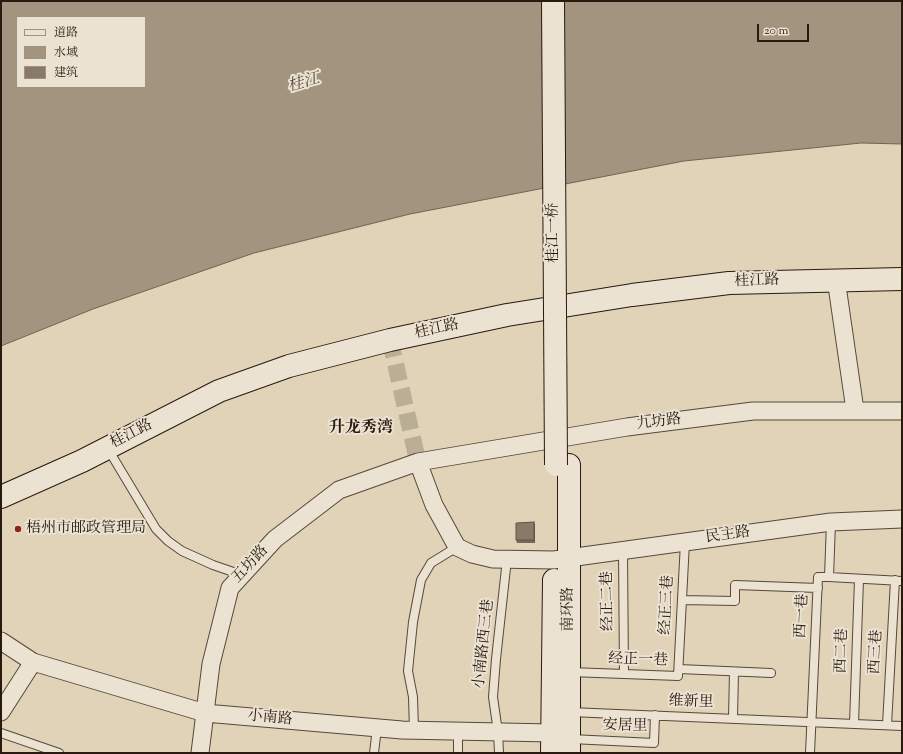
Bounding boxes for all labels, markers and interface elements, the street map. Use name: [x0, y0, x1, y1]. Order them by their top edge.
legend: [16, 16, 146, 88]
scale bar: [759, 16, 811, 42]
text: 20 m: [764, 22, 788, 40]
text: 道路: [54, 24, 78, 42]
text: 水域: [54, 44, 78, 62]
text: 建筑: [54, 64, 78, 82]
water label: 桂江: [286, 71, 322, 97]
street label: 桂江一桥: [545, 203, 563, 263]
street label: 桂江路: [734, 272, 780, 292]
street label: 桂江路: [413, 317, 461, 343]
street label: 九坊路: [636, 411, 682, 435]
street label: 桂江路: [108, 417, 156, 453]
district label: 升龙秀湾: [329, 419, 393, 439]
place label: 梧州市邮政管理局: [26, 520, 146, 538]
marker: 梧州市邮政管理局: [13, 524, 23, 534]
street label: 民主路: [704, 524, 752, 548]
street label: 五坊路: [229, 542, 273, 588]
street label: 经正二巷: [599, 571, 619, 631]
street label: 经正三巷: [657, 575, 679, 635]
street label: 南环路: [560, 587, 578, 631]
street label: 西一巷: [793, 593, 813, 639]
street label: 小南路西三巷: [471, 598, 499, 690]
street label: 西二巷: [833, 628, 853, 674]
street label: 西三巷: [867, 629, 887, 675]
street label: 经正一巷: [608, 651, 668, 671]
street label: 维新里: [668, 693, 714, 713]
street label: 小南路: [247, 708, 293, 730]
street label: 安居里: [602, 718, 648, 736]

